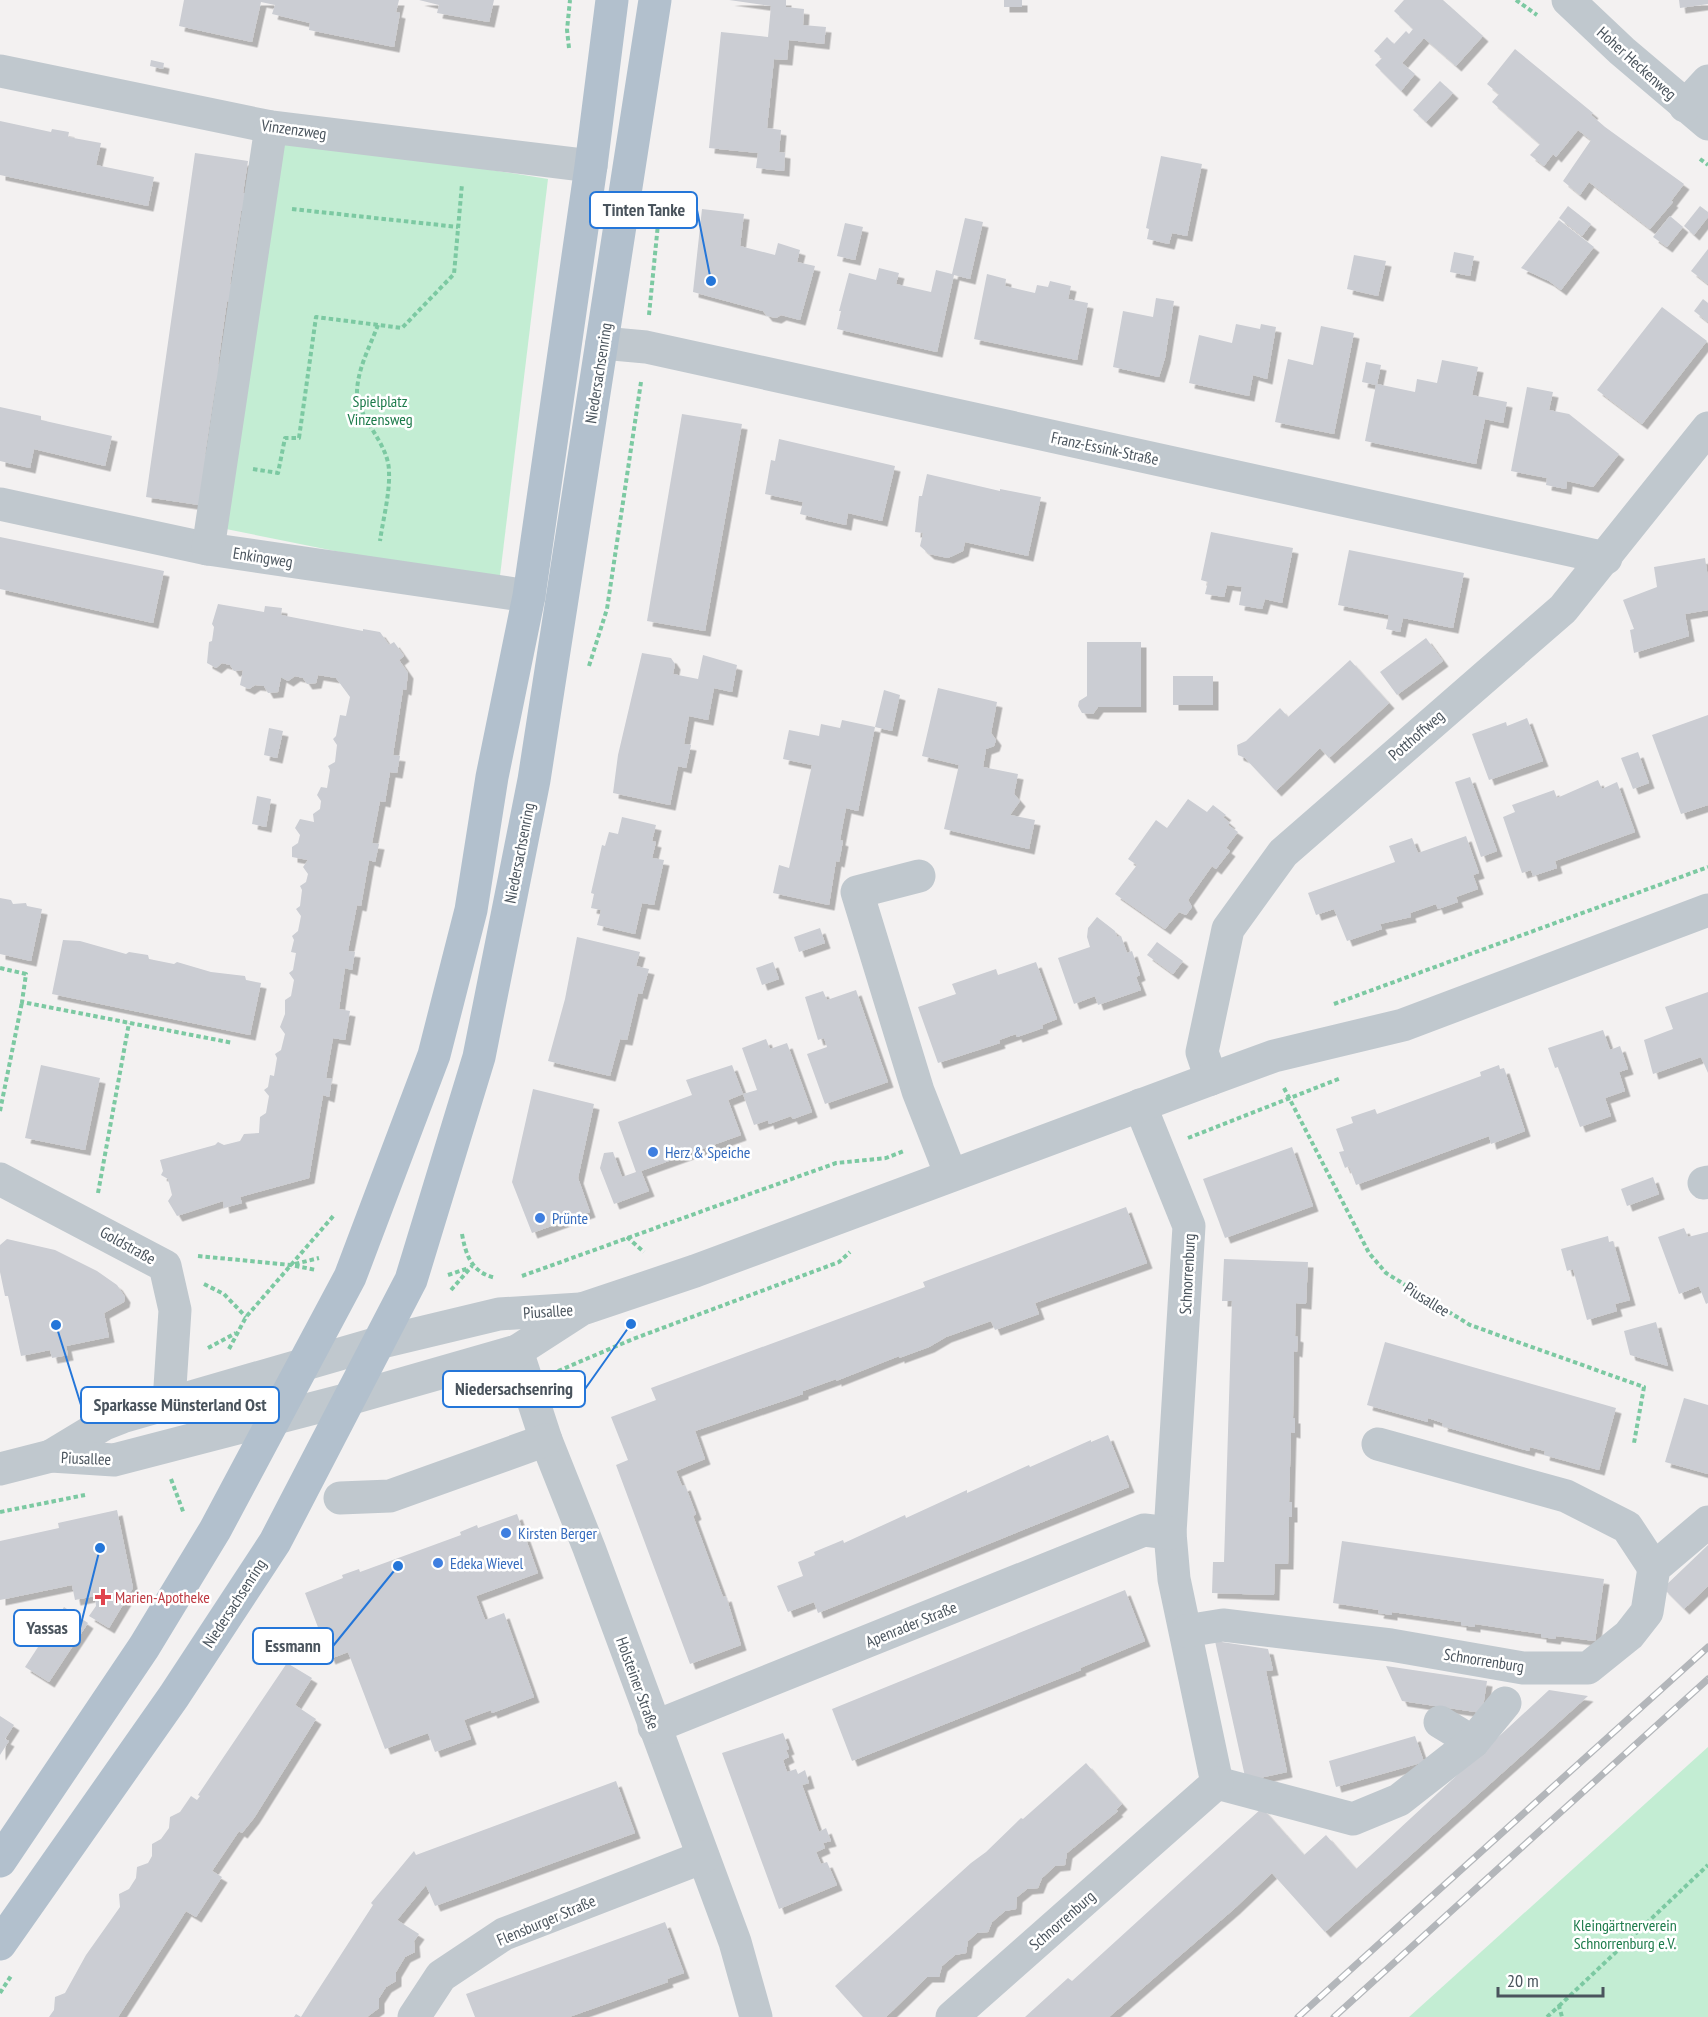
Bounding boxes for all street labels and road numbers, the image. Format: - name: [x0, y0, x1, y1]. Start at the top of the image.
- street label: Hoher Heckenweg: [1593, 22, 1681, 104]
- street label: Vinzenzweg: [259, 114, 328, 143]
- street label: Niedersachsenring: [580, 321, 616, 425]
- street label: Franz-Essink-Straße: [1049, 427, 1161, 469]
- street label: Enkingweg: [232, 542, 294, 572]
- street label: Potthoffweg: [1384, 705, 1448, 765]
- street label: Niedersachsenring: [499, 801, 539, 905]
- street label: Goldstraße: [97, 1222, 159, 1268]
- street label: Schnorrenburg: [1175, 1233, 1199, 1315]
- street label: Piusallee: [1401, 1277, 1453, 1321]
- street label: Piusallee: [522, 1299, 574, 1323]
- street label: Piusallee: [61, 1447, 111, 1469]
- street label: Niedersachsenring: [198, 1555, 270, 1651]
- street label: Apenrader Straße: [862, 1597, 960, 1651]
- street label: Holsteiner Straße: [612, 1634, 664, 1732]
- street label: Schnorrenburg: [1442, 1644, 1526, 1676]
- street label: Schnorrenburg: [1025, 1886, 1099, 1954]
- street label: Flensburger Straße: [494, 1890, 598, 1950]

